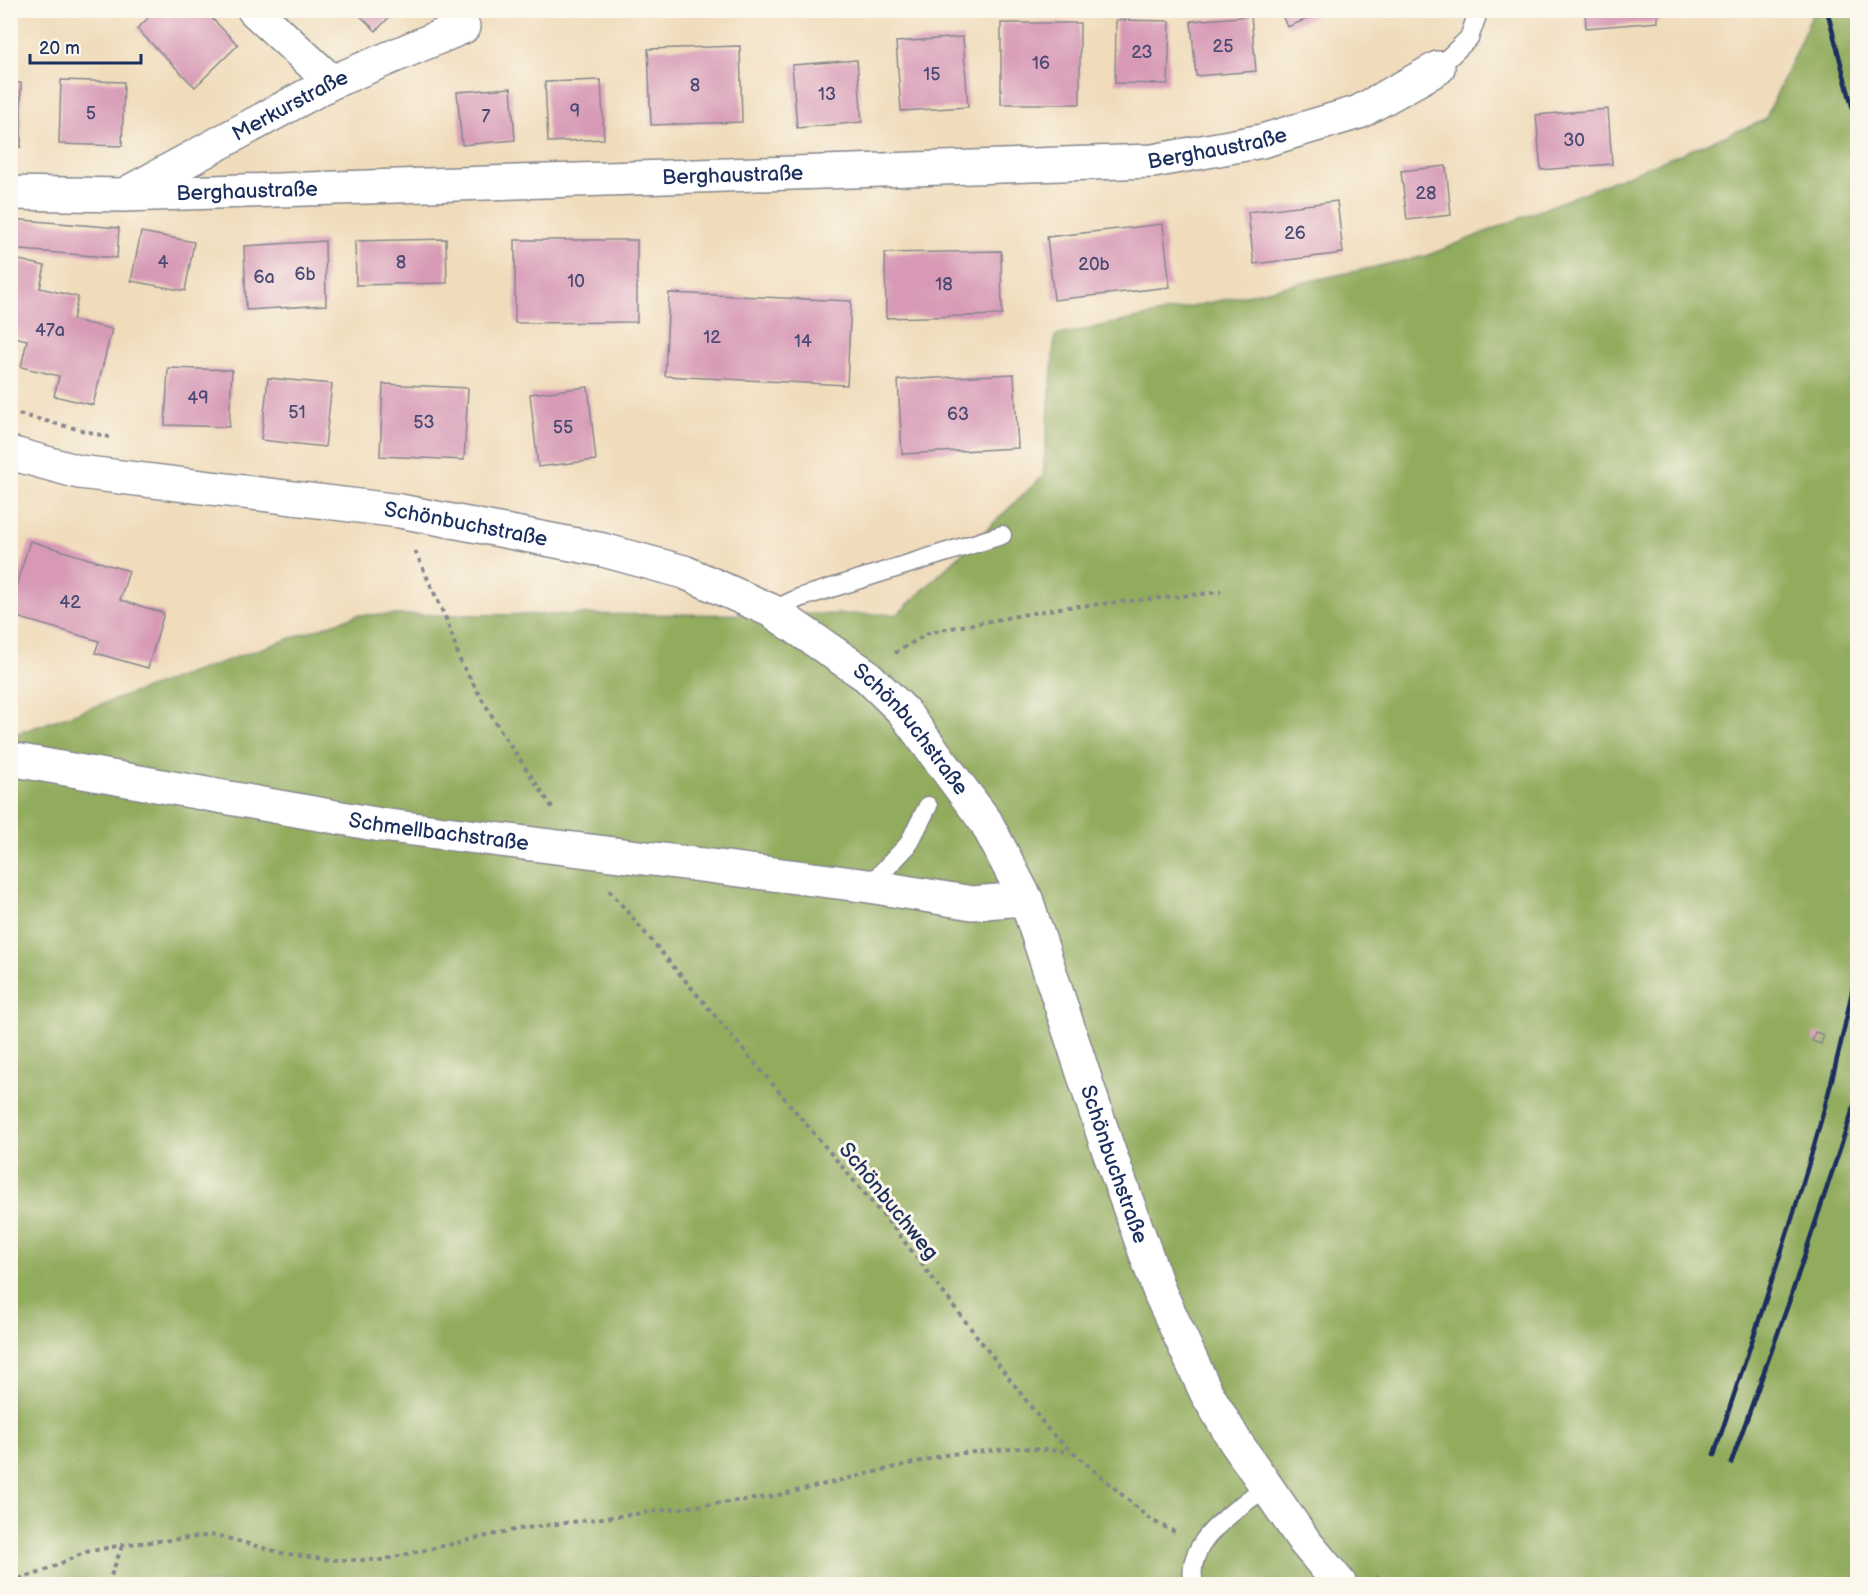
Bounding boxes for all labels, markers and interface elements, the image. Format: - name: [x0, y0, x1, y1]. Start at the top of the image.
- scale bar: [30, 27, 141, 65]
- house number: 25: [1213, 36, 1233, 57]
- text: 20 m: [39, 38, 80, 59]
- house number: 23: [1131, 42, 1153, 63]
- house number: 16: [1032, 53, 1050, 74]
- house number: 15: [923, 64, 941, 85]
- street label: Merkurstraße: [228, 65, 352, 147]
- house number: 8: [690, 75, 700, 96]
- house number: 13: [818, 84, 836, 105]
- house number: 9: [570, 101, 580, 122]
- house number: 5: [86, 103, 96, 124]
- house number: 7: [482, 106, 491, 127]
- street label: Berghaustraße: [1146, 122, 1290, 175]
- house number: 30: [1563, 130, 1585, 151]
- street label: Berghaustraße: [662, 161, 804, 190]
- street label: Berghaustraße: [176, 177, 318, 206]
- house number: 28: [1415, 183, 1437, 204]
- house number: 26: [1284, 223, 1306, 244]
- house number: 4: [158, 252, 169, 273]
- house number: 8: [396, 252, 406, 273]
- house number: 20b: [1078, 254, 1110, 275]
- house number: 6b: [294, 264, 316, 285]
- house number: 6a: [253, 267, 275, 288]
- house number: 10: [567, 271, 585, 292]
- house number: 18: [935, 274, 953, 295]
- house number: 47a: [35, 320, 65, 341]
- house number: 12: [703, 327, 721, 348]
- house number: 14: [794, 331, 812, 352]
- house number: 49: [187, 388, 209, 409]
- house number: 51: [288, 402, 306, 423]
- house number: 63: [947, 404, 969, 425]
- house number: 53: [413, 412, 435, 433]
- house number: 55: [553, 417, 573, 438]
- street label: Schönbuchstraße: [383, 497, 549, 552]
- house number: 42: [59, 592, 81, 613]
- street label: Schönbuchstraße: [848, 658, 973, 800]
- street label: Schmellbachstraße: [347, 807, 530, 856]
- street label: Schönbuchstraße: [1075, 1082, 1153, 1247]
- street label: Schönbuchweg: [834, 1138, 944, 1265]

